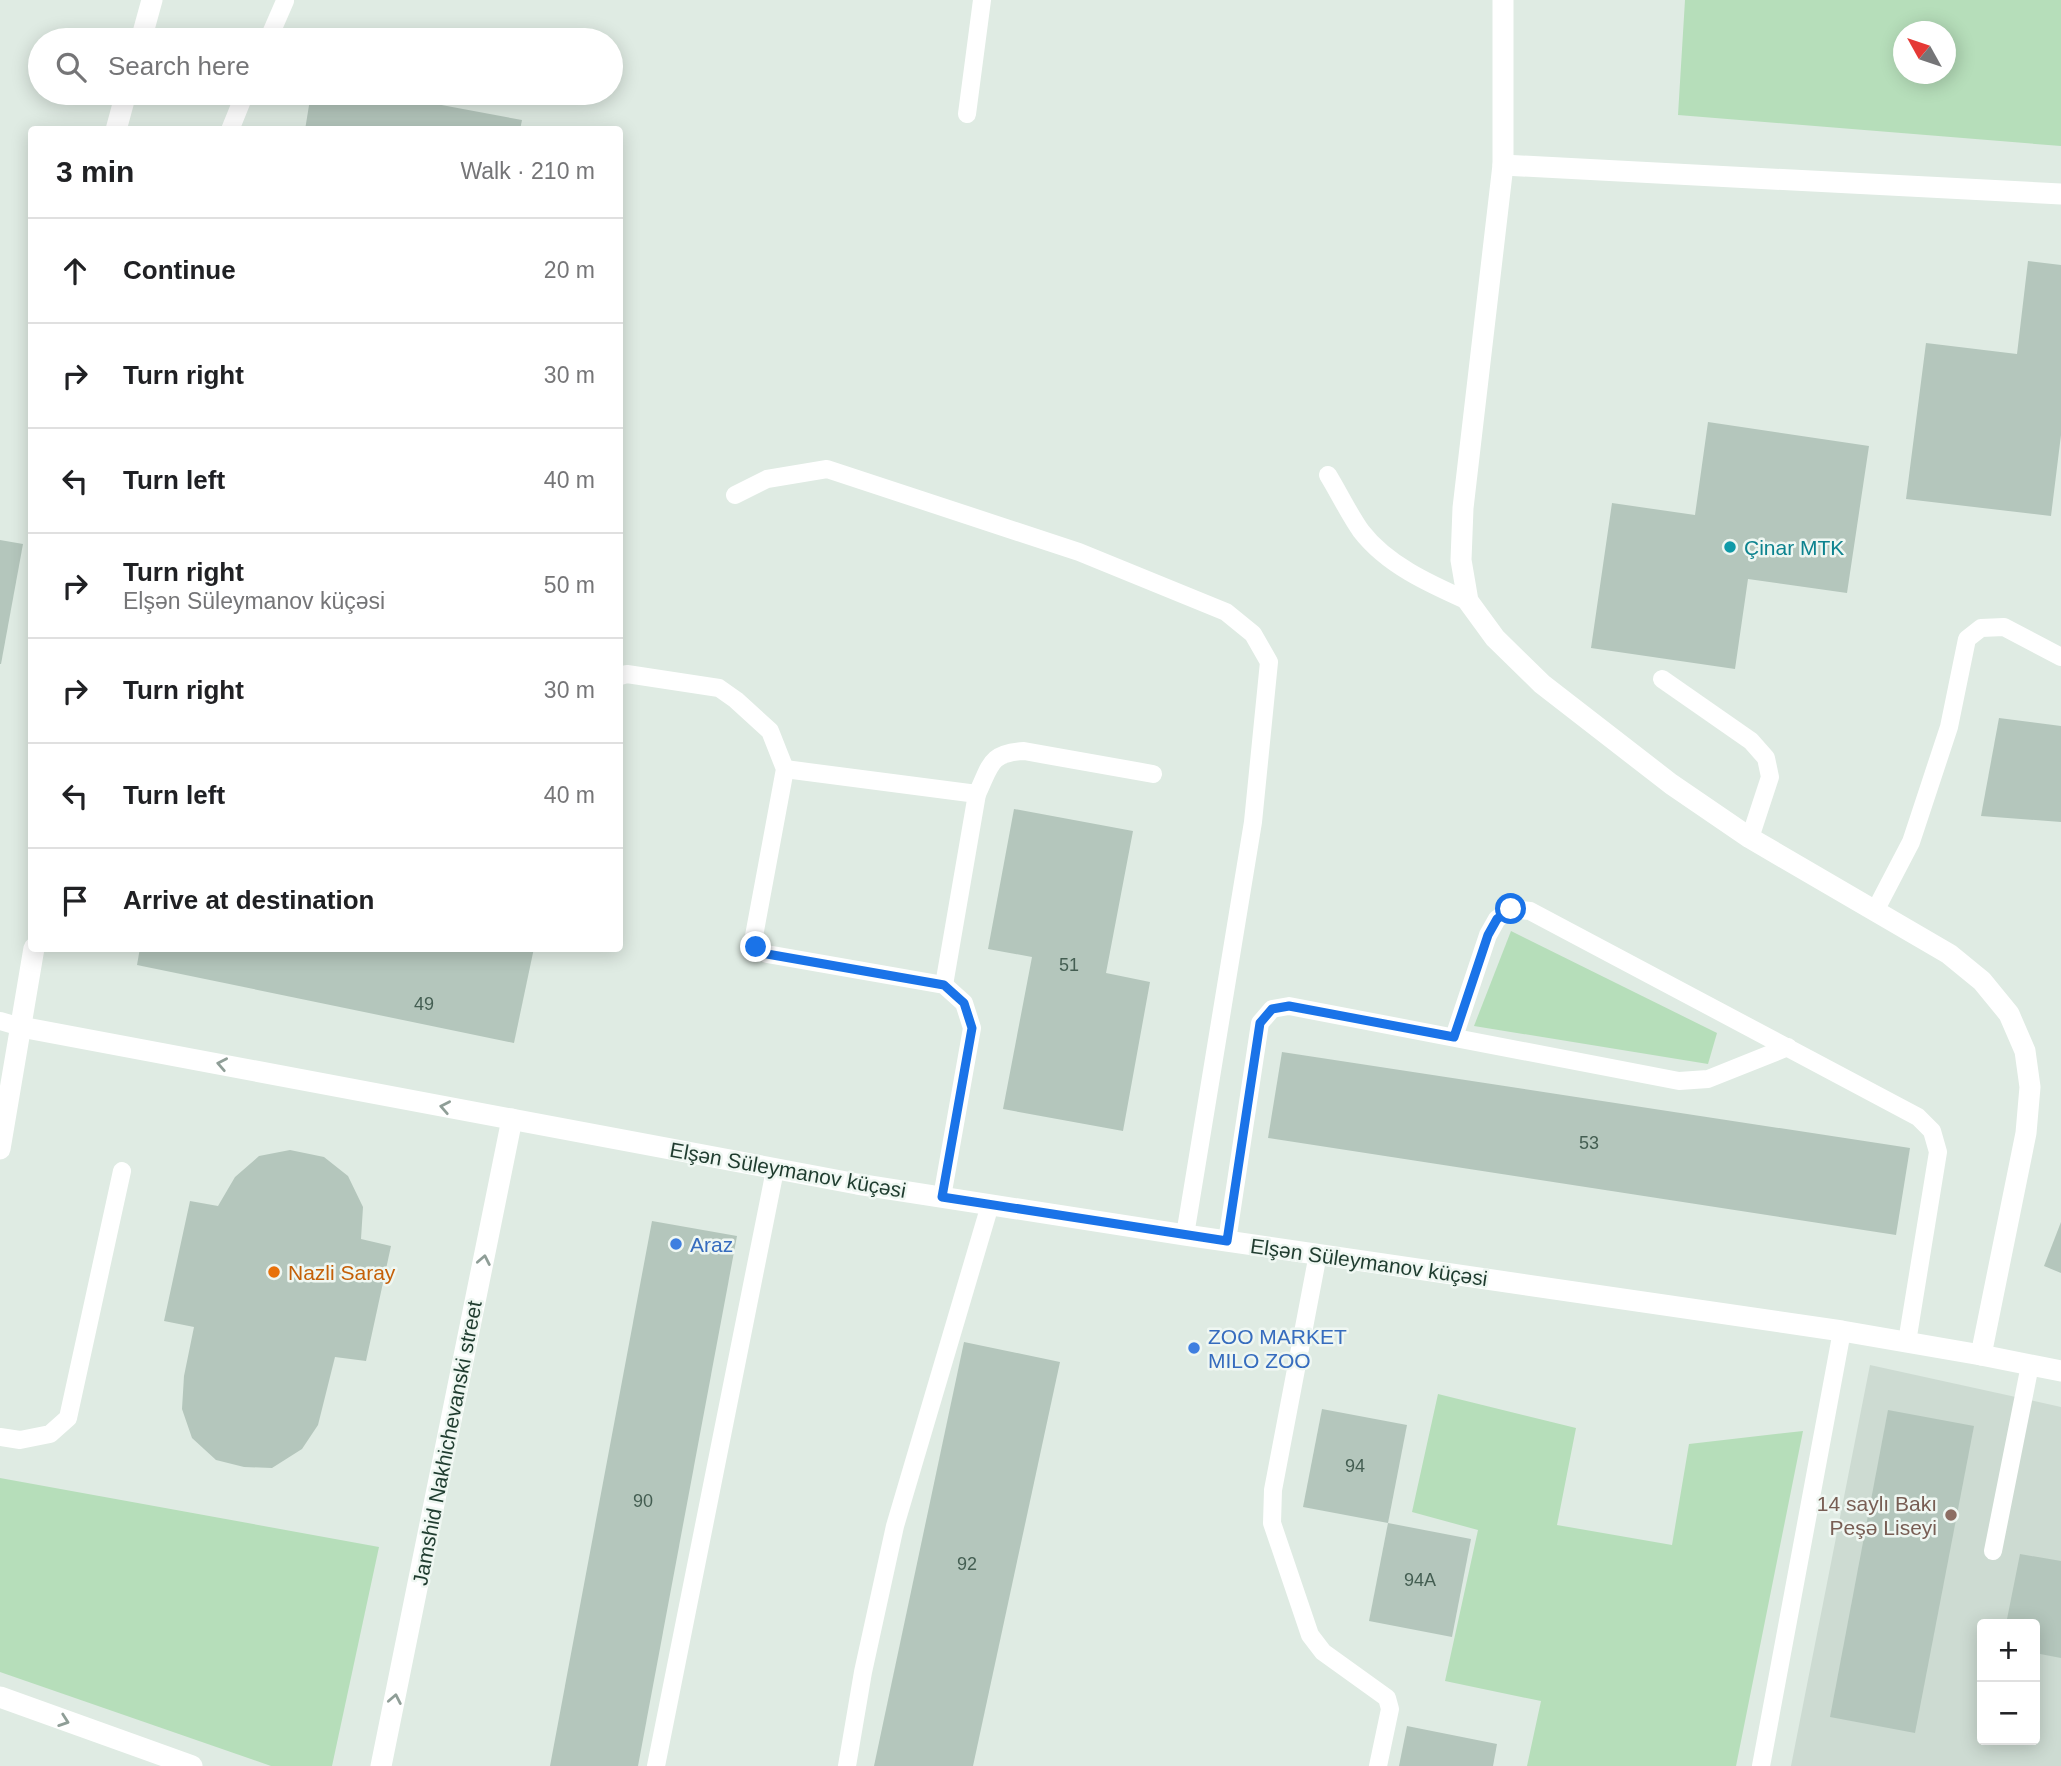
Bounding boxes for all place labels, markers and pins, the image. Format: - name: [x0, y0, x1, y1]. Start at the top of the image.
- place label: Çinar MTK: [1744, 536, 1844, 559]
- marker: Çinar MTK: [1722, 539, 1738, 555]
- place label: Araz: [690, 1233, 733, 1256]
- marker: Araz: [668, 1236, 684, 1252]
- place label: Nazli Saray: [288, 1261, 396, 1284]
- marker: Nazli Saray: [266, 1264, 282, 1280]
- place label: ZOO MARKET MILO ZOO: [1208, 1325, 1347, 1372]
- marker: ZOO MARKET MILO ZOO: [1186, 1340, 1202, 1356]
- place label: 14 saylı Bakı Peşə Liseyi: [1817, 1492, 1937, 1539]
- marker: 14 saylı Bakı Peşə Liseyi: [1943, 1507, 1959, 1523]

